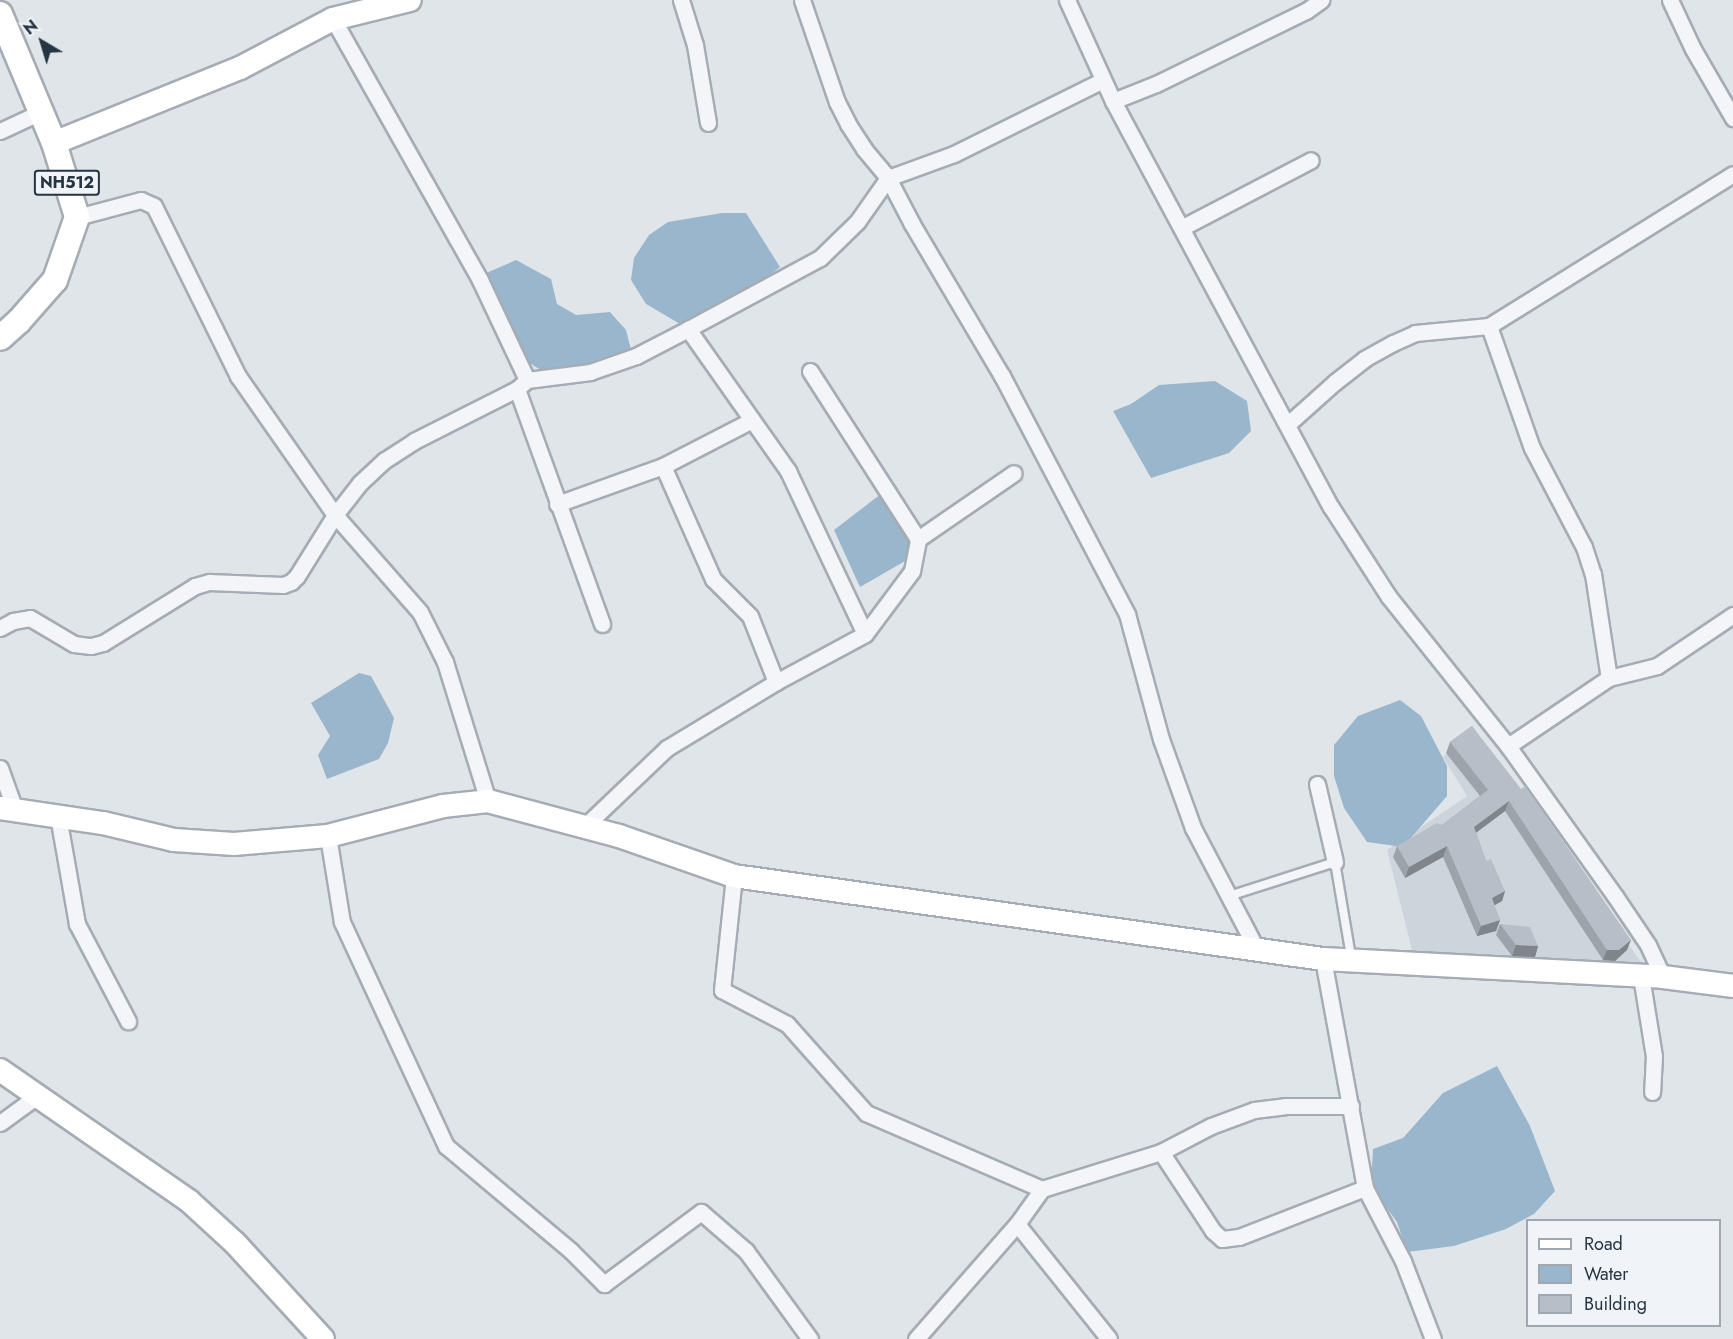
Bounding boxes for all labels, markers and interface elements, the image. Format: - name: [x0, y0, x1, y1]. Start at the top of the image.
- north arrow: [12, 12, 72, 72]
- text: N: [19, 14, 43, 40]
- road number: NH512: [32, 170, 101, 196]
- legend: [1526, 1219, 1721, 1327]
- text: Road: [1584, 1231, 1623, 1257]
- text: Water: [1584, 1261, 1628, 1287]
- text: Building: [1584, 1291, 1647, 1317]

